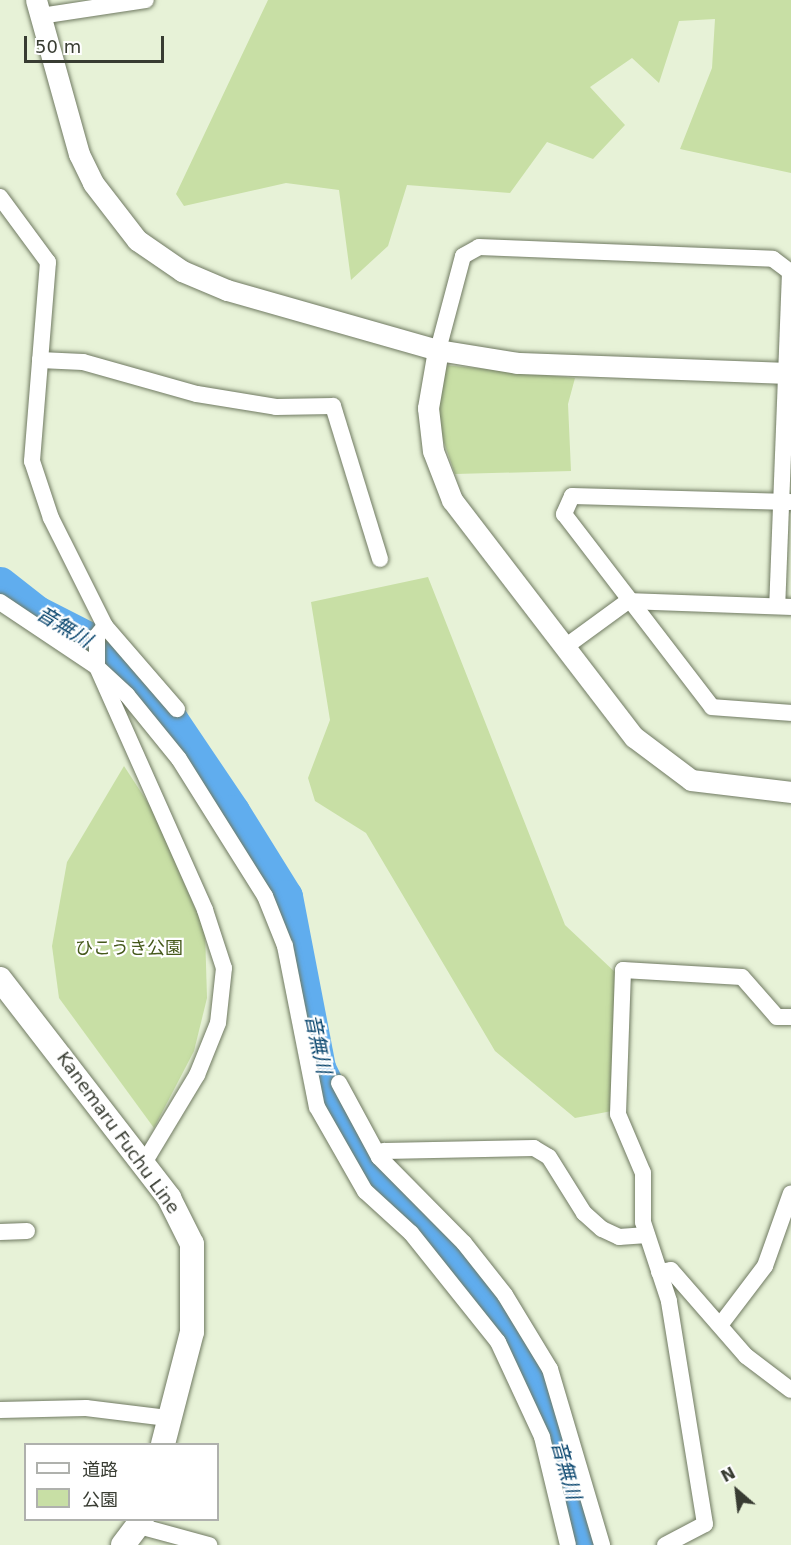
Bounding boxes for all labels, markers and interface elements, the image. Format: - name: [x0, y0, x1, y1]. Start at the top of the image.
- scale bar: [27, 24, 166, 62]
- text: 50 m: [35, 36, 81, 57]
- water label: 音無川: [32, 601, 96, 653]
- park label: ひこうき公園: [75, 937, 183, 959]
- water label: 音無川: [300, 1012, 336, 1076]
- street label: Kanemaru Fuchu Line: [52, 1048, 184, 1218]
- water label: 音無川: [546, 1438, 586, 1502]
- legend: [24, 1443, 219, 1521]
- text: 道路: [82, 1459, 118, 1480]
- north arrow: [707, 1461, 767, 1521]
- text: N: [718, 1463, 739, 1486]
- text: 公園: [82, 1489, 118, 1510]

